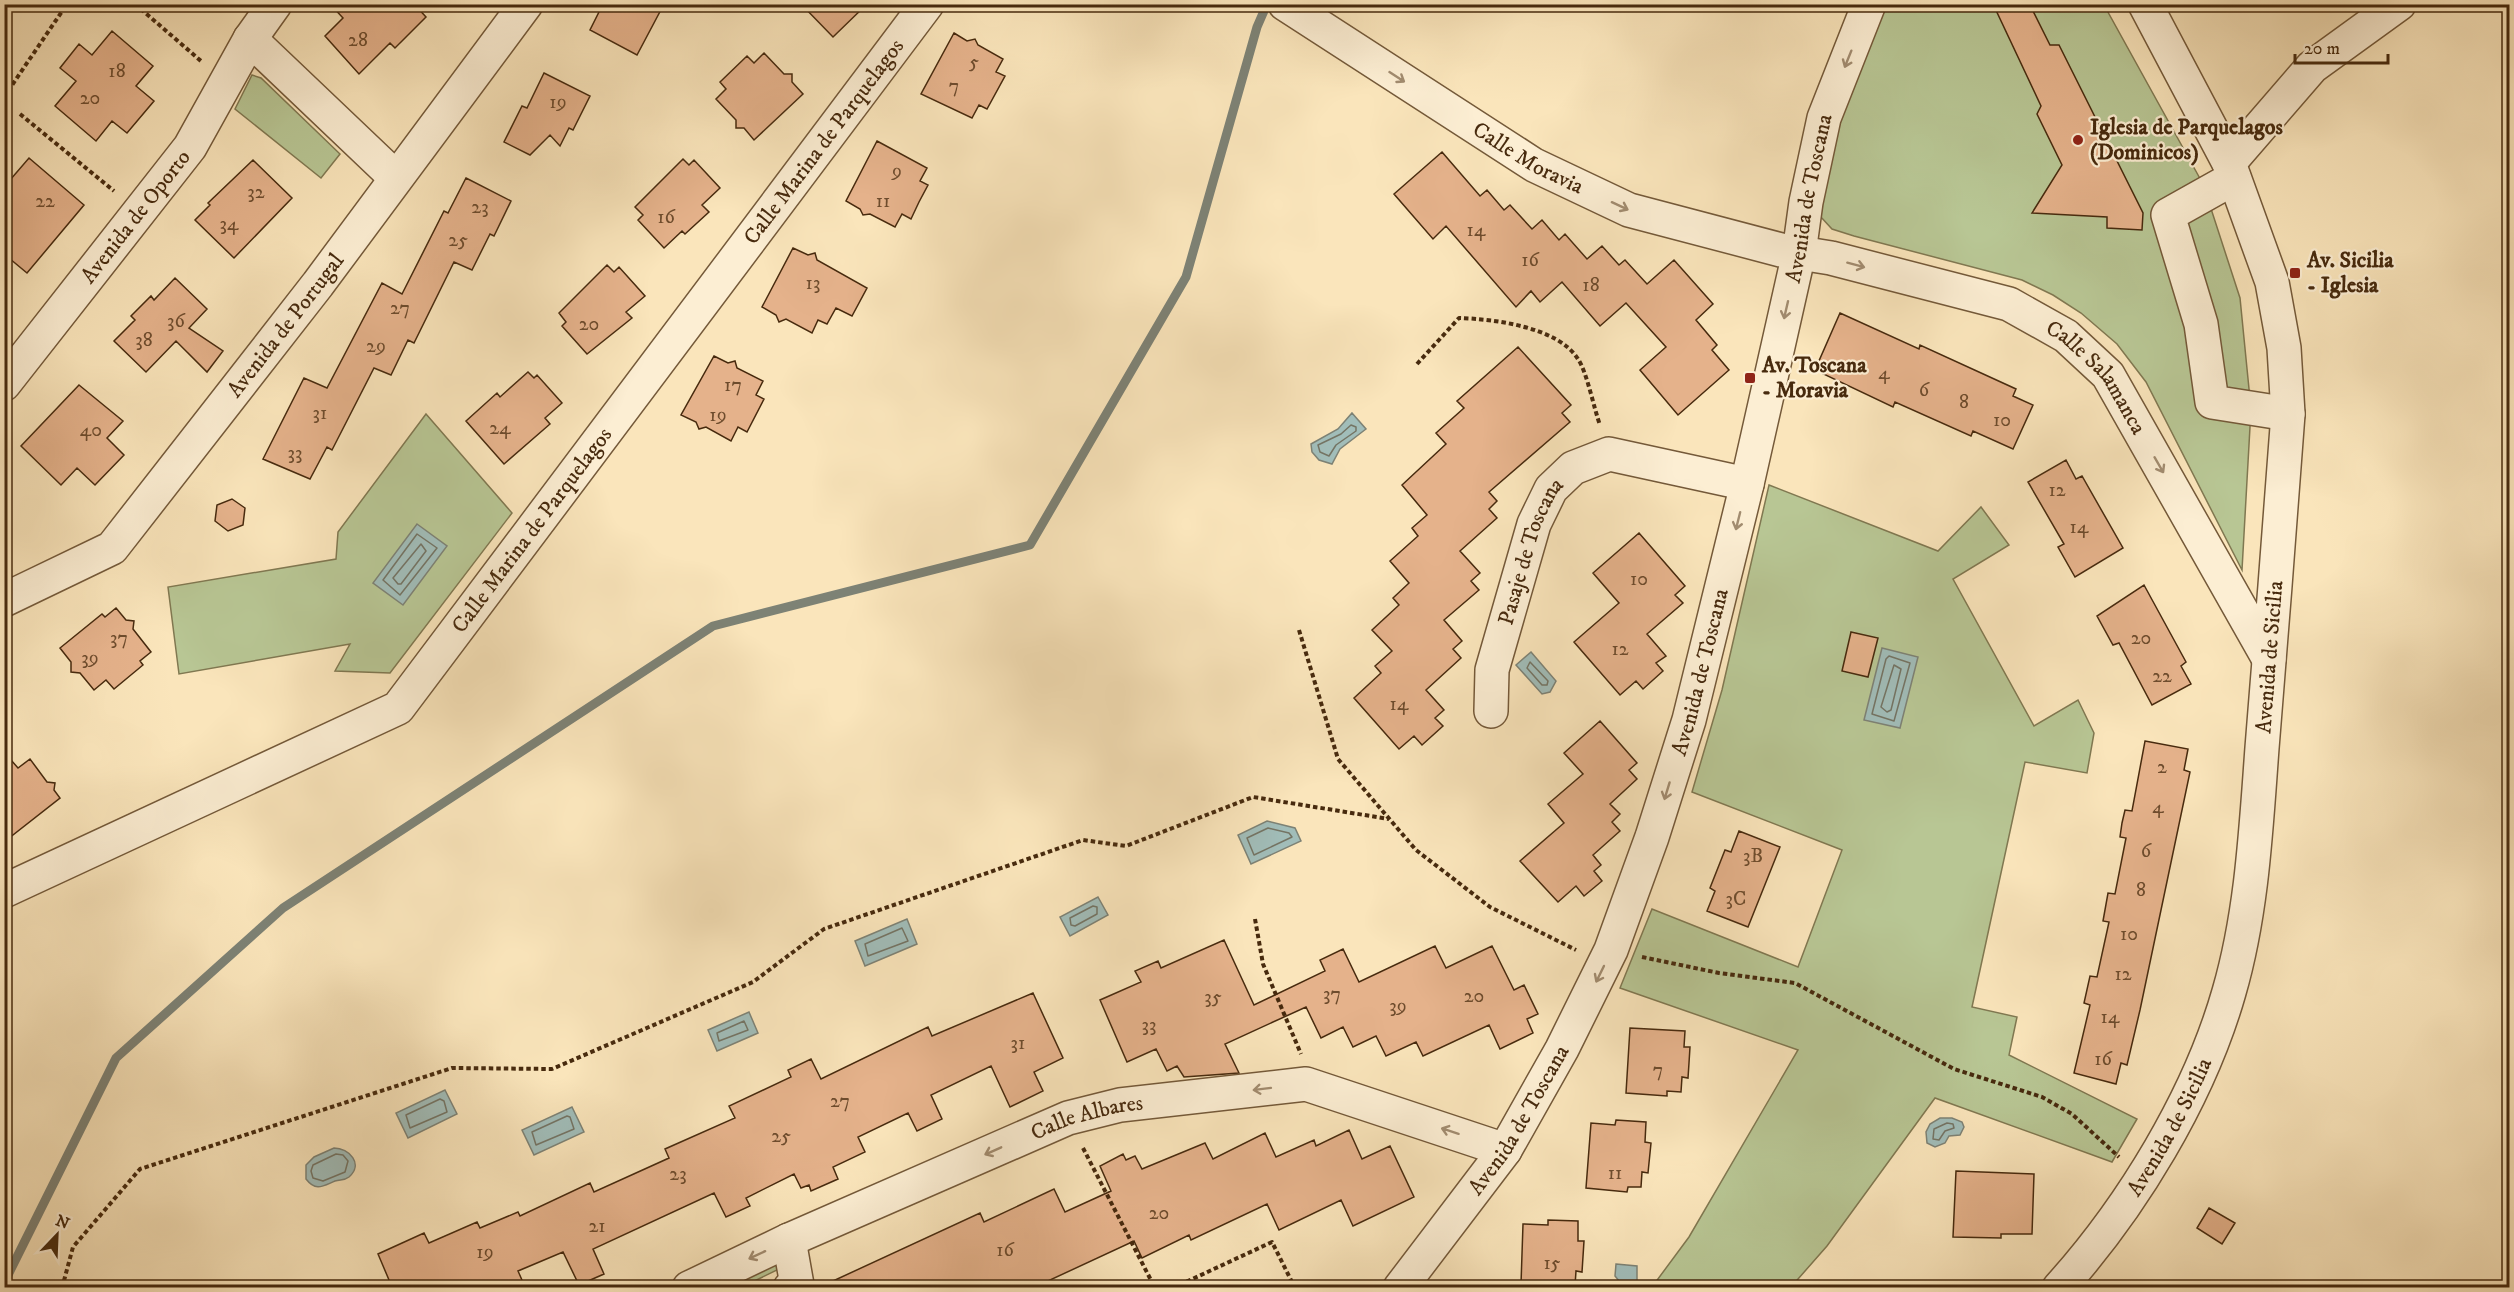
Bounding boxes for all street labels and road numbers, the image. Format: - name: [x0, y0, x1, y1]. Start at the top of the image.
- street label: Calle Marina de Parquelagos: [738, 33, 910, 250]
- street label: Avenida de Toscana: [1779, 111, 1838, 286]
- street label: Calle Moravia: [1468, 115, 1589, 200]
- street label: Avenida de Oporto: [75, 144, 196, 289]
- street label: Avenida de Portugal: [221, 248, 350, 403]
- street label: Calle Salamanca: [2041, 314, 2153, 440]
- street label: Calle Marina de Parquelagos: [446, 422, 618, 638]
- street label: Pasaje de Toscana: [1492, 471, 1569, 628]
- street label: Avenida de Sicilia: [2250, 579, 2289, 735]
- street label: Avenida de Toscana: [1665, 585, 1734, 759]
- street label: Avenida de Toscana: [1462, 1040, 1575, 1200]
- street label: Avenida de Sicilia: [2121, 1053, 2218, 1201]
- street label: Calle Albares: [1026, 1089, 1144, 1146]

